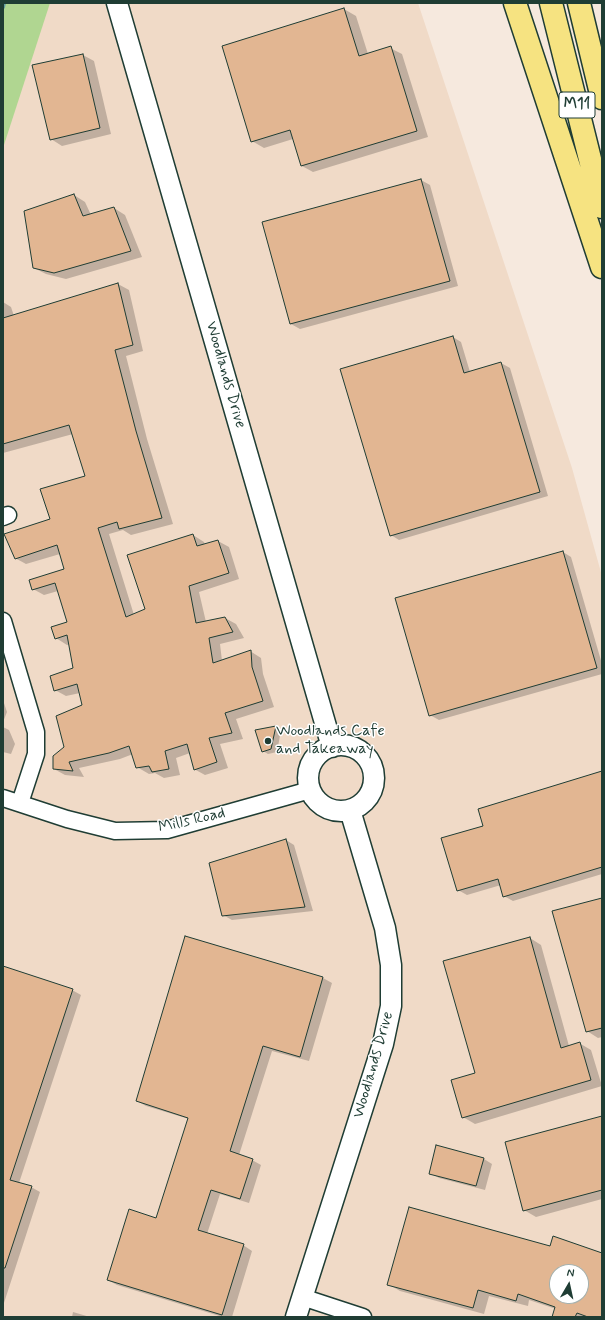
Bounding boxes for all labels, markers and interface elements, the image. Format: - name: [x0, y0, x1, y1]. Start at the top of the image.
- road number: M11: [559, 92, 595, 118]
- street label: Woodlands Drive: [201, 319, 249, 431]
- place label: Woodlands Cafe and Takeaway: [276, 722, 385, 760]
- marker: Woodlands Cafe and Takeaway: [263, 736, 273, 746]
- street label: Mills Road: [157, 804, 227, 838]
- street label: Woodlands Drive: [350, 1009, 398, 1121]
- north arrow: [549, 1264, 589, 1304]
- text: N: [566, 1266, 575, 1281]

